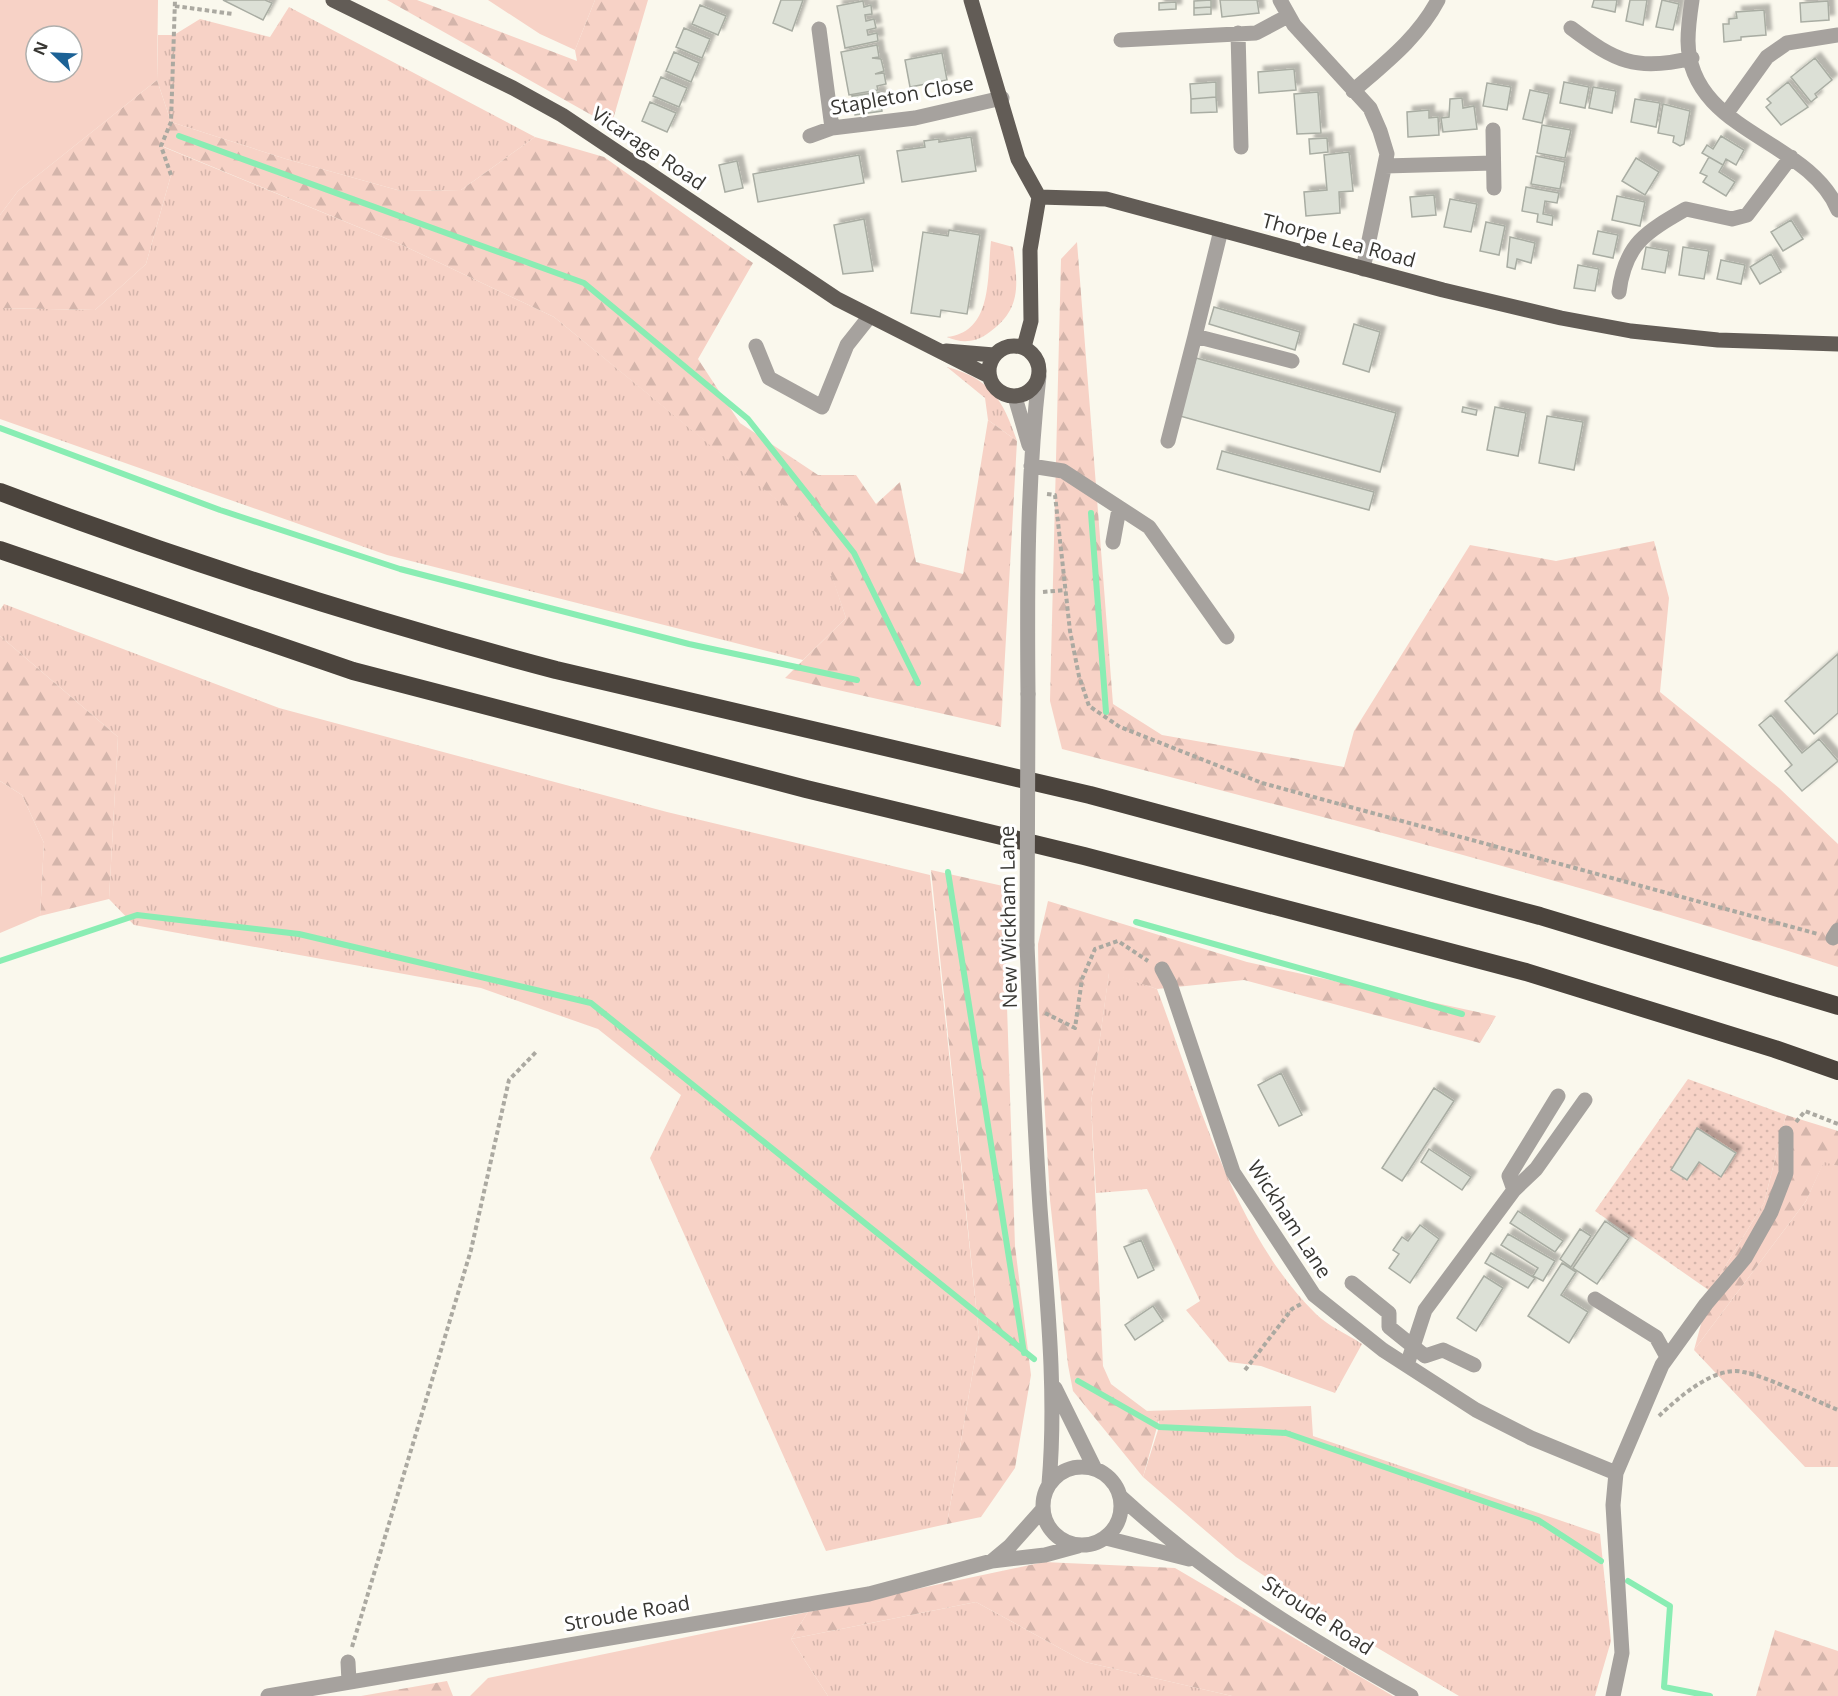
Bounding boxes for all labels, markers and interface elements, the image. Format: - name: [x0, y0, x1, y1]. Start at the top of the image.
- north arrow: [24, 24, 84, 84]
- text: N: [28, 38, 53, 58]
- street label: Stapleton Close: [828, 69, 976, 121]
- street label: Vicarage Road: [587, 100, 711, 196]
- street label: Thorpe Lea Road: [1259, 207, 1419, 273]
- street label: New Wickham Lane: [993, 825, 1023, 1009]
- street label: Wickham Lane: [1242, 1155, 1338, 1283]
- street label: Stroude Road: [1257, 1569, 1379, 1661]
- street label: Stroude Road: [562, 1589, 692, 1637]

